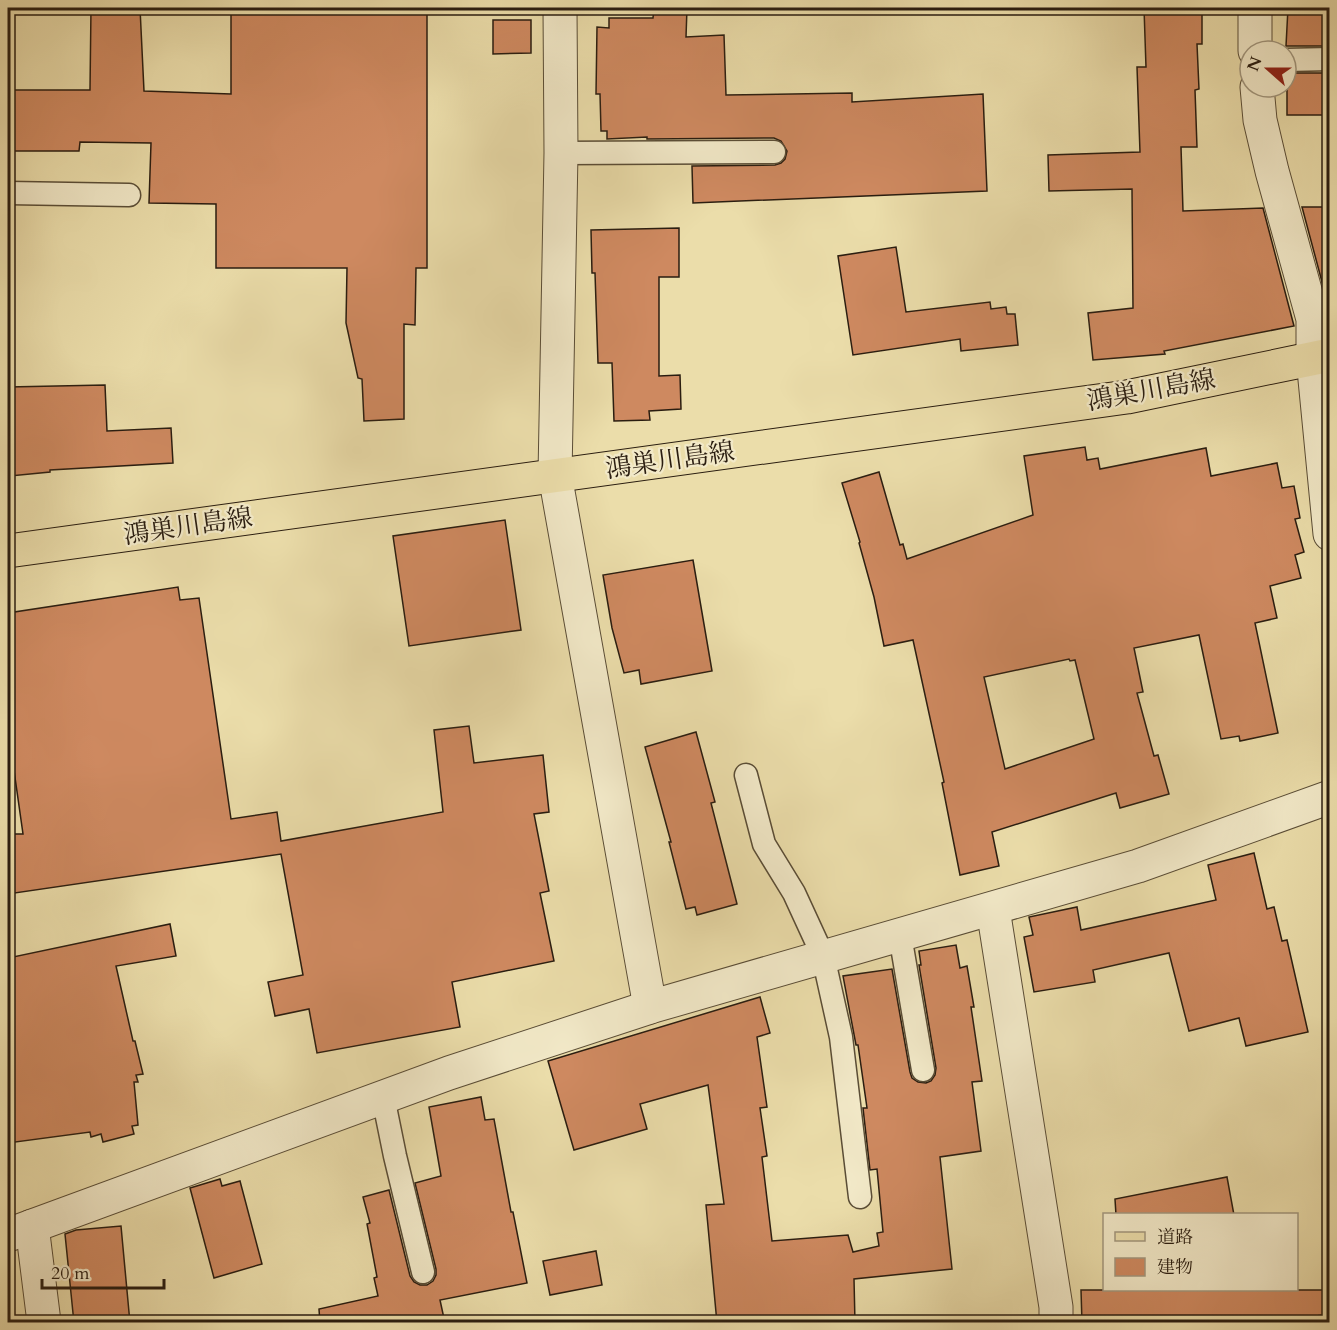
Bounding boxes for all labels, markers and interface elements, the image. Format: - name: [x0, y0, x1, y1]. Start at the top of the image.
- north arrow: [1238, 39, 1298, 99]
- text: N: [1242, 53, 1268, 74]
- street label: 鴻巣川島線: [1084, 361, 1218, 419]
- street label: 鴻巣川島線: [603, 434, 737, 486]
- street label: 鴻巣川島線: [121, 500, 255, 552]
- legend: [1103, 1213, 1298, 1291]
- text: 道路: [1157, 1225, 1193, 1250]
- scale bar: [42, 1252, 164, 1290]
- text: 建物: [1157, 1255, 1193, 1280]
- text: 20 m: [51, 1261, 90, 1286]

